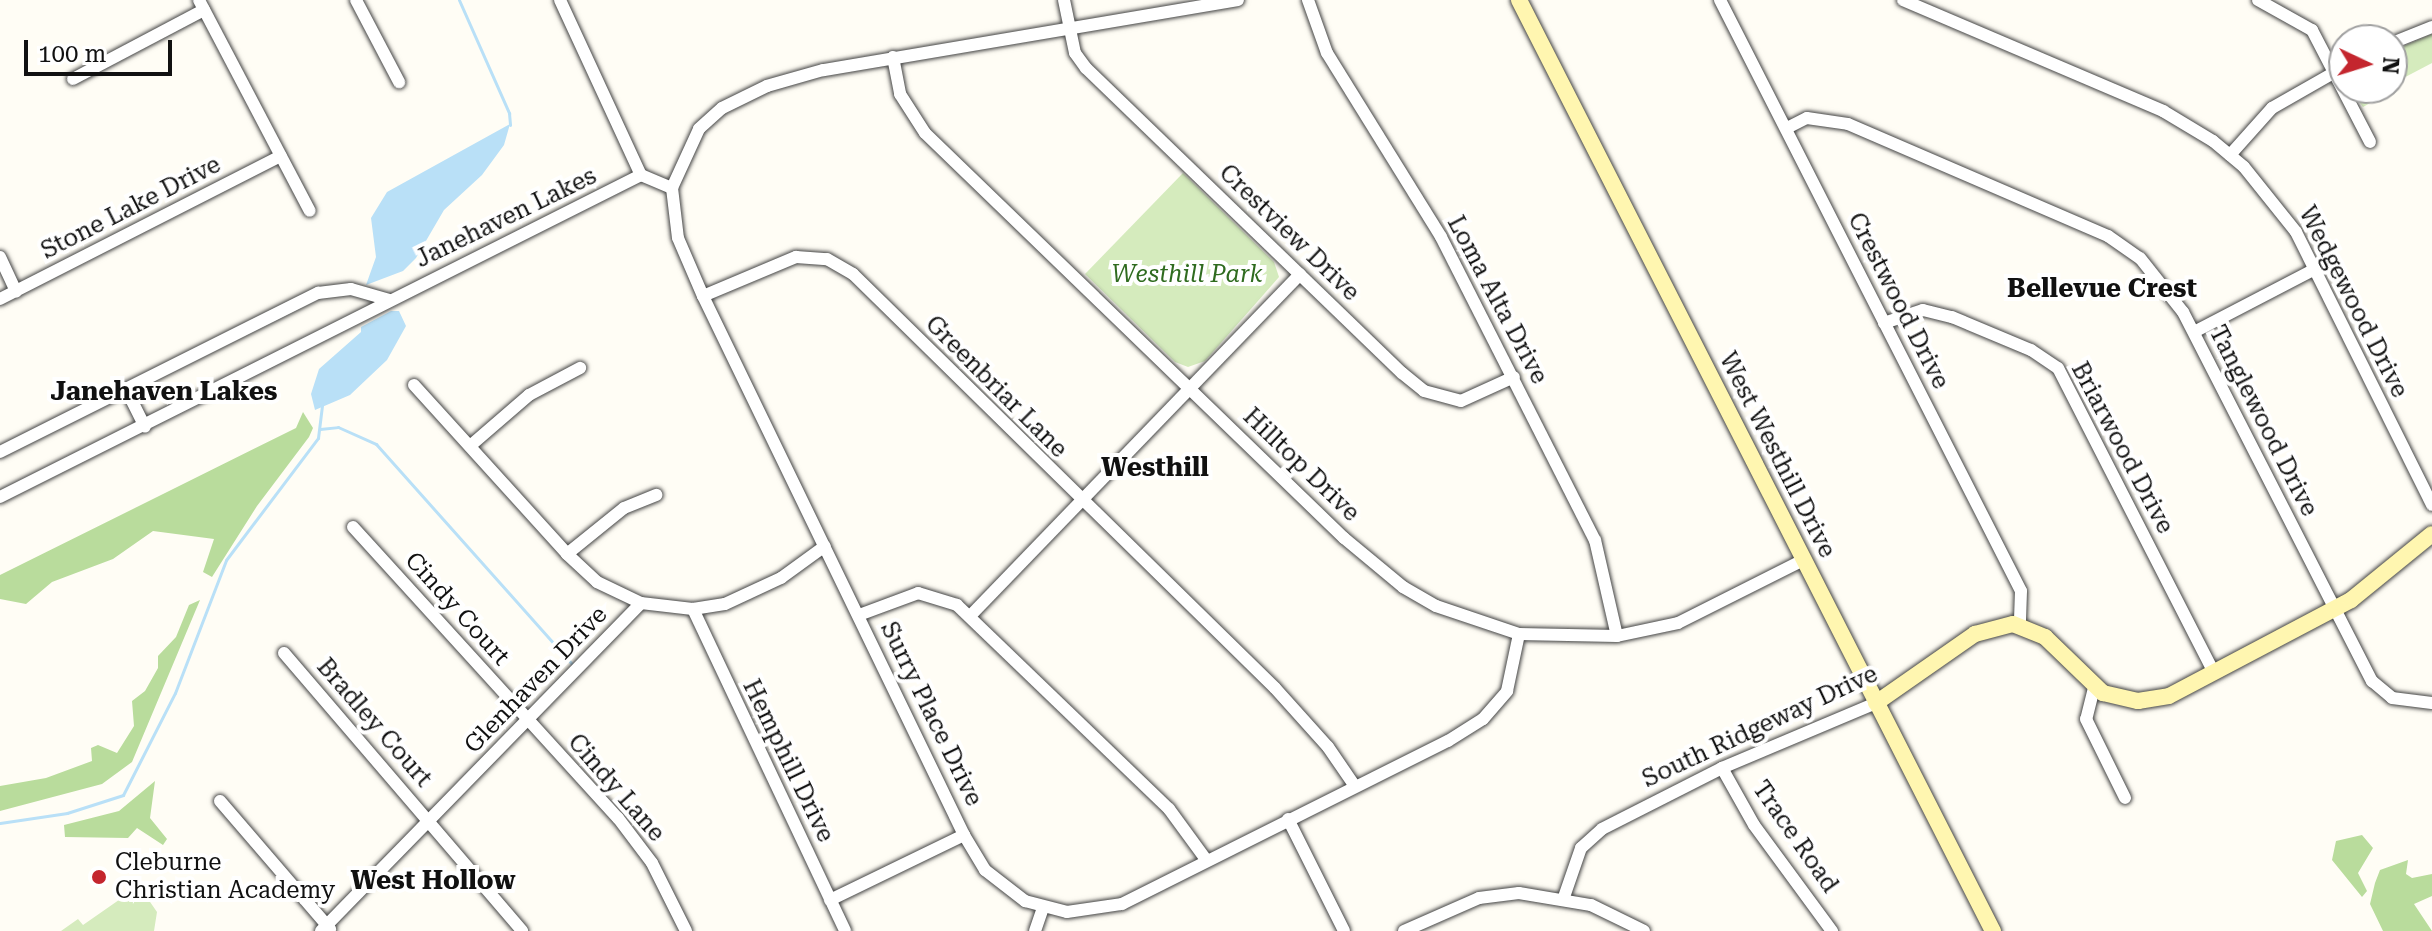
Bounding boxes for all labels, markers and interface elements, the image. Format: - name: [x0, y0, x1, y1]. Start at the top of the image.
- scale bar: [28, 24, 176, 74]
- north arrow: [2328, 24, 2408, 104]
- text: 100 m: [38, 40, 106, 68]
- text: N: [2377, 56, 2404, 75]
- street label: Stone Lake Drive: [36, 150, 226, 266]
- street label: Crestview Drive: [1213, 159, 1365, 307]
- street label: Janehaven Lakes: [411, 162, 601, 274]
- street label: Wedgewood Drive: [2292, 201, 2414, 403]
- street label: Crestwood Drive: [1841, 208, 1955, 394]
- street label: Loma Alta Drive: [1441, 211, 1553, 389]
- park label: Westhill Park: [1112, 261, 1262, 289]
- district label: Bellevue Crest: [2007, 273, 2197, 305]
- street label: Greenbriar Lane: [919, 310, 1073, 464]
- street label: Tanglewood Drive: [2203, 321, 2323, 521]
- street label: West Westhill Drive: [1713, 348, 1841, 562]
- street label: Briarwood Drive: [2065, 357, 2179, 539]
- district label: Janehaven Lakes: [51, 376, 277, 408]
- street label: Hilltop Drive: [1237, 402, 1365, 528]
- district label: Westhill: [1101, 452, 1209, 484]
- street label: Cindy Court: [399, 546, 515, 672]
- street label: Glenhaven Drive: [459, 601, 613, 759]
- street label: Surry Place Drive: [874, 617, 988, 811]
- street label: Bradley Court: [310, 653, 438, 793]
- street label: South Ridgeway Drive: [1638, 660, 1882, 794]
- street label: Hemphill Drive: [736, 675, 840, 847]
- street label: Cindy Lane: [562, 728, 670, 848]
- street label: Trace Road: [1746, 776, 1844, 898]
- place label: Cleburne Christian Academy: [115, 849, 335, 905]
- district label: West Hollow: [351, 865, 515, 897]
- marker: Cleburne Christian Academy: [90, 868, 108, 886]

